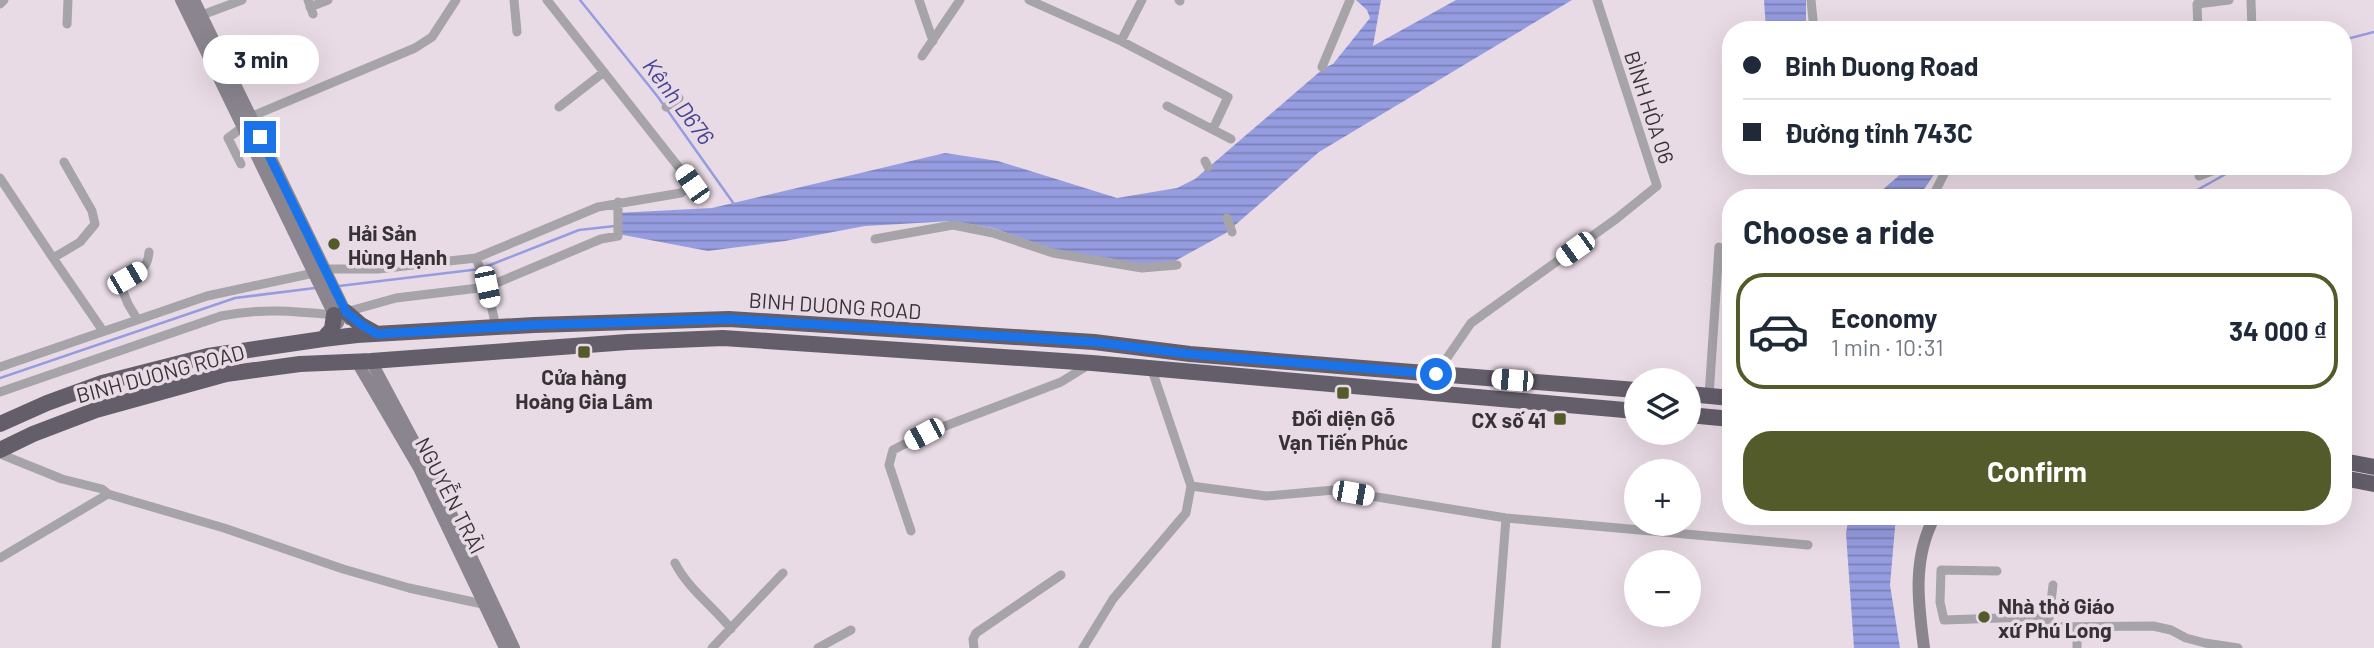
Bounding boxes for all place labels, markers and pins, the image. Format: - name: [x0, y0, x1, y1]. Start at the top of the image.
- place label: Hải Sản Hùng Hạnh: [348, 220, 447, 269]
- marker: Hải Sản Hùng Hạnh: [326, 236, 342, 252]
- marker: Cửa hàng Hoàng Gia Lâm: [576, 344, 592, 360]
- place label: Cửa hàng Hoàng Gia Lâm: [515, 364, 653, 413]
- marker: Đối diện Gỗ Vạn Tiến Phúc: [1335, 385, 1351, 401]
- place label: Đối diện Gỗ Vạn Tiến Phúc: [1278, 405, 1408, 454]
- place label: CX số 41: [1471, 407, 1546, 432]
- marker: CX số 41: [1552, 411, 1568, 427]
- place label: Nhà thờ Giáo xứ Phú Long: [1998, 593, 2115, 642]
- marker: Nhà thờ Giáo xứ Phú Long: [1976, 609, 1992, 625]

